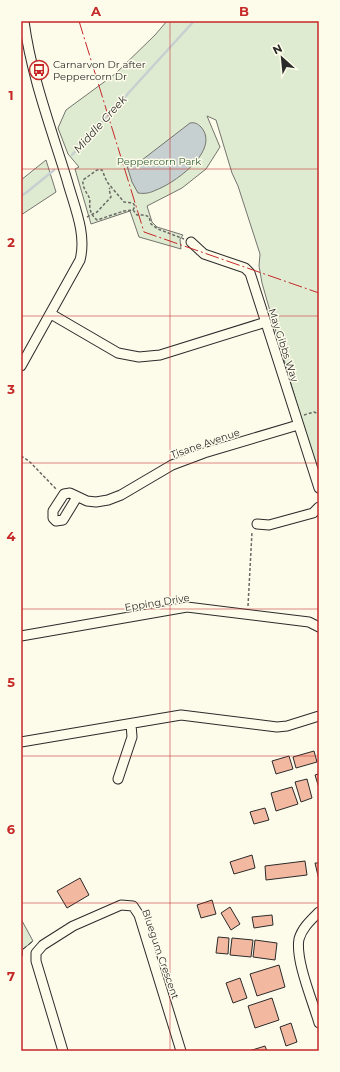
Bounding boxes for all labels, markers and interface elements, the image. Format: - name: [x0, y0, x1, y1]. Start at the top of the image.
- text: A: [90, 3, 102, 19]
- text: B: [239, 3, 249, 19]
- north arrow: [262, 38, 302, 78]
- text: N: [270, 41, 285, 57]
- place label: Carnarvon Dr after Peppercorn Dr: [53, 58, 146, 83]
- bus stop icon: Carnarvon Dr after Peppercorn Dr: [28, 59, 50, 81]
- text: 1: [8, 87, 14, 103]
- water label: Middle Creek: [70, 92, 130, 156]
- park label: Peppercorn Park: [117, 155, 201, 168]
- text: 2: [7, 234, 15, 250]
- street label: May Gibbs Way: [266, 307, 302, 384]
- text: 3: [6, 381, 15, 397]
- street label: Tisane Avenue: [169, 426, 241, 461]
- text: 4: [7, 528, 16, 544]
- street label: Epping Drive: [124, 591, 190, 614]
- text: 5: [7, 674, 15, 690]
- text: 6: [7, 821, 16, 837]
- street label: Bluegum Crescent: [139, 908, 182, 1001]
- text: 7: [7, 968, 15, 984]

